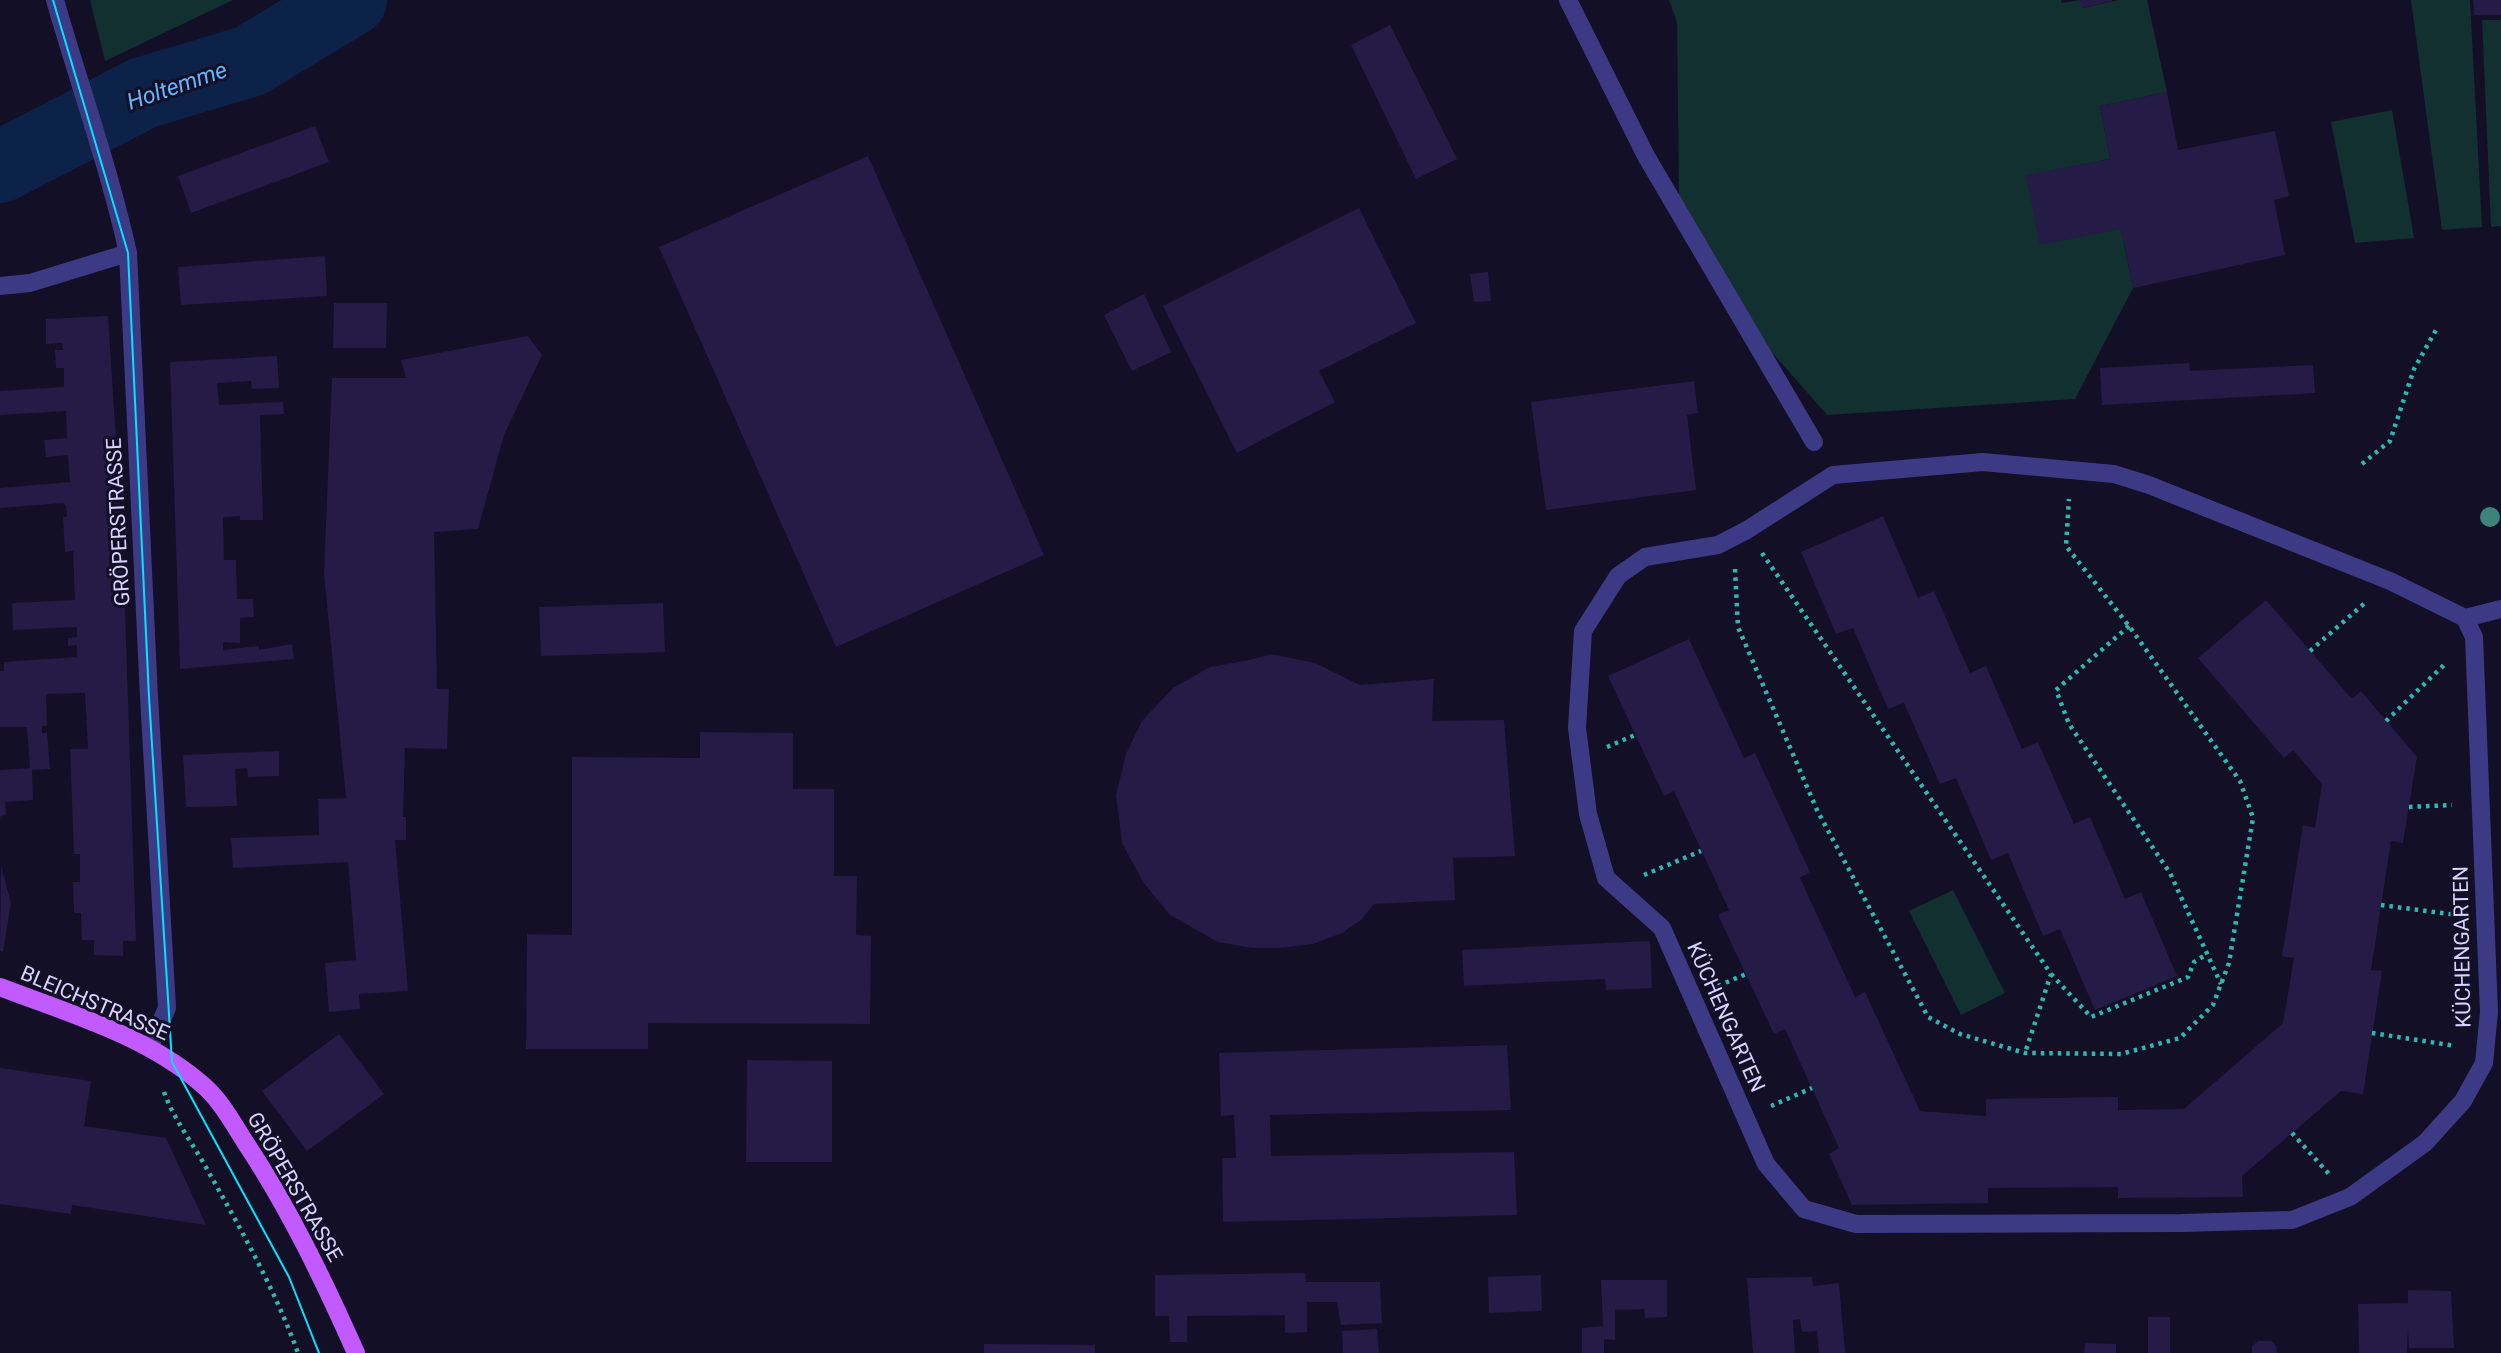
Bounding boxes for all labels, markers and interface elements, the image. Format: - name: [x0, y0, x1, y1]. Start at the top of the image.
- water label: Holtemme: [123, 56, 231, 116]
- street label: GRÖPERSTRASSE: [102, 437, 134, 607]
- street label: KÜCHENGARTEN: [2449, 866, 2475, 1028]
- street label: KÜCHENGARTEN: [1682, 938, 1770, 1096]
- street label: BLEICHSTRASSE: [17, 961, 173, 1045]
- street label: GRÖPERSTRASSE: [243, 1108, 348, 1266]

